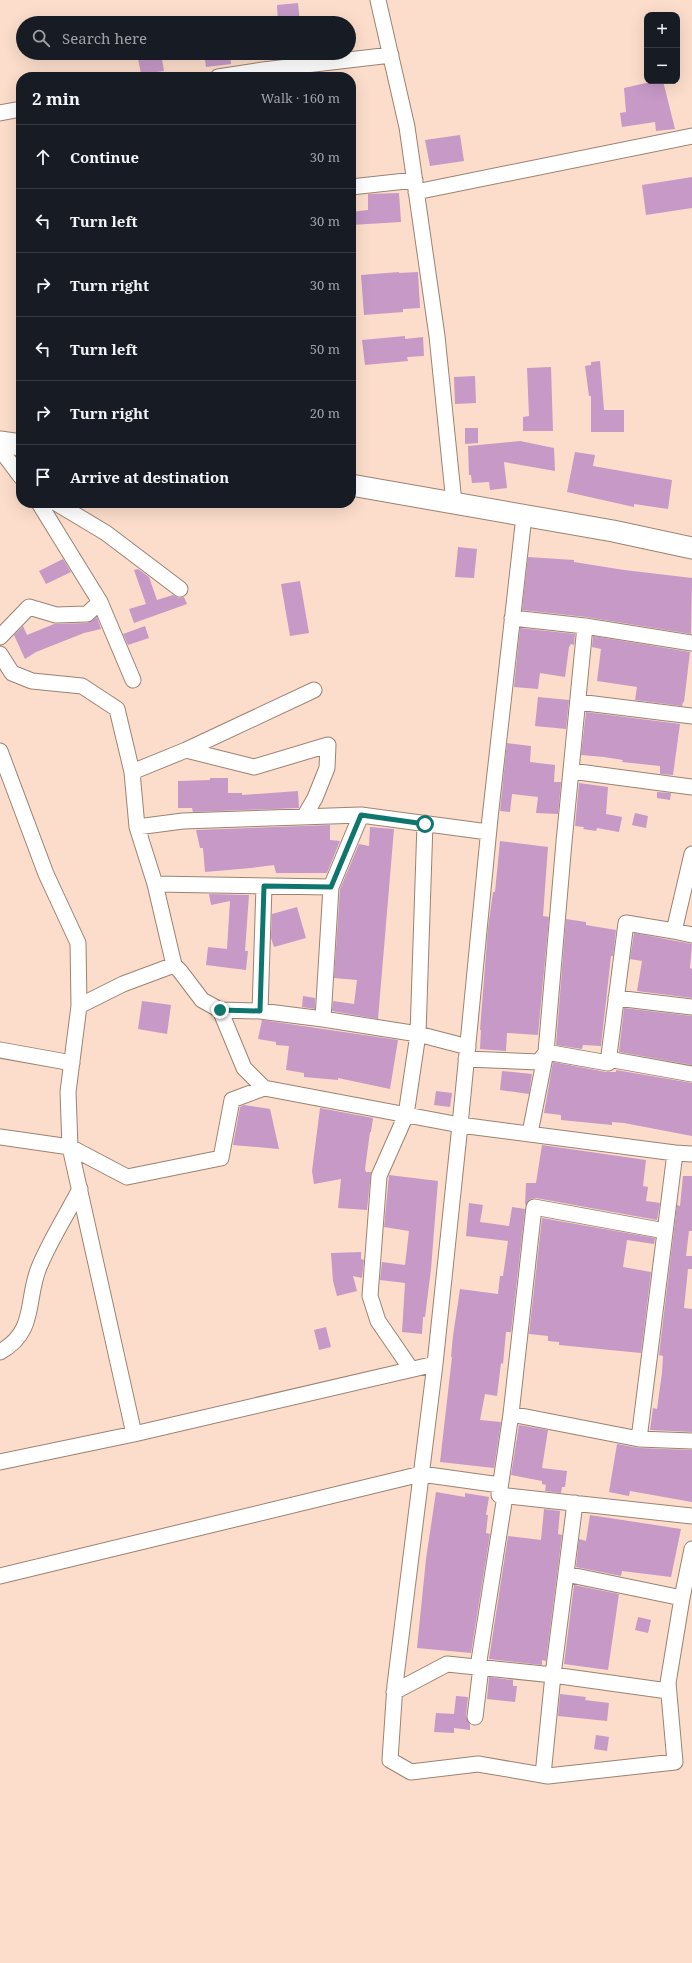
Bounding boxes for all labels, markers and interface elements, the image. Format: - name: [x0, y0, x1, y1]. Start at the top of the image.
- map controls: [644, 12, 680, 84]
- button: +: [644, 12, 680, 48]
- search box: [16, 16, 356, 60]
- icon: search: [30, 27, 52, 49]
- text: Search here: [62, 28, 147, 48]
- button: −: [644, 48, 680, 84]
- text: 2 min: [32, 87, 80, 110]
- text: Walk · 160 m: [261, 89, 340, 107]
- icon: ahead: [32, 146, 54, 168]
- text: Continue: [70, 147, 139, 167]
- text: 30 m: [310, 148, 340, 166]
- icon: left: [32, 210, 54, 232]
- text: Turn left: [70, 211, 138, 231]
- text: 30 m: [310, 212, 340, 230]
- icon: right: [32, 274, 54, 296]
- text: Turn right: [70, 275, 149, 295]
- text: 30 m: [310, 276, 340, 294]
- icon: left: [32, 338, 54, 360]
- text: Turn left: [70, 339, 138, 359]
- text: 50 m: [310, 340, 340, 358]
- icon: right: [32, 402, 54, 424]
- text: Turn right: [70, 403, 149, 423]
- text: 20 m: [310, 404, 340, 422]
- icon: arrive: [32, 466, 54, 488]
- text: Arrive at destination: [70, 467, 229, 487]
- route start: [416, 815, 434, 833]
- route end: [211, 1001, 229, 1019]

